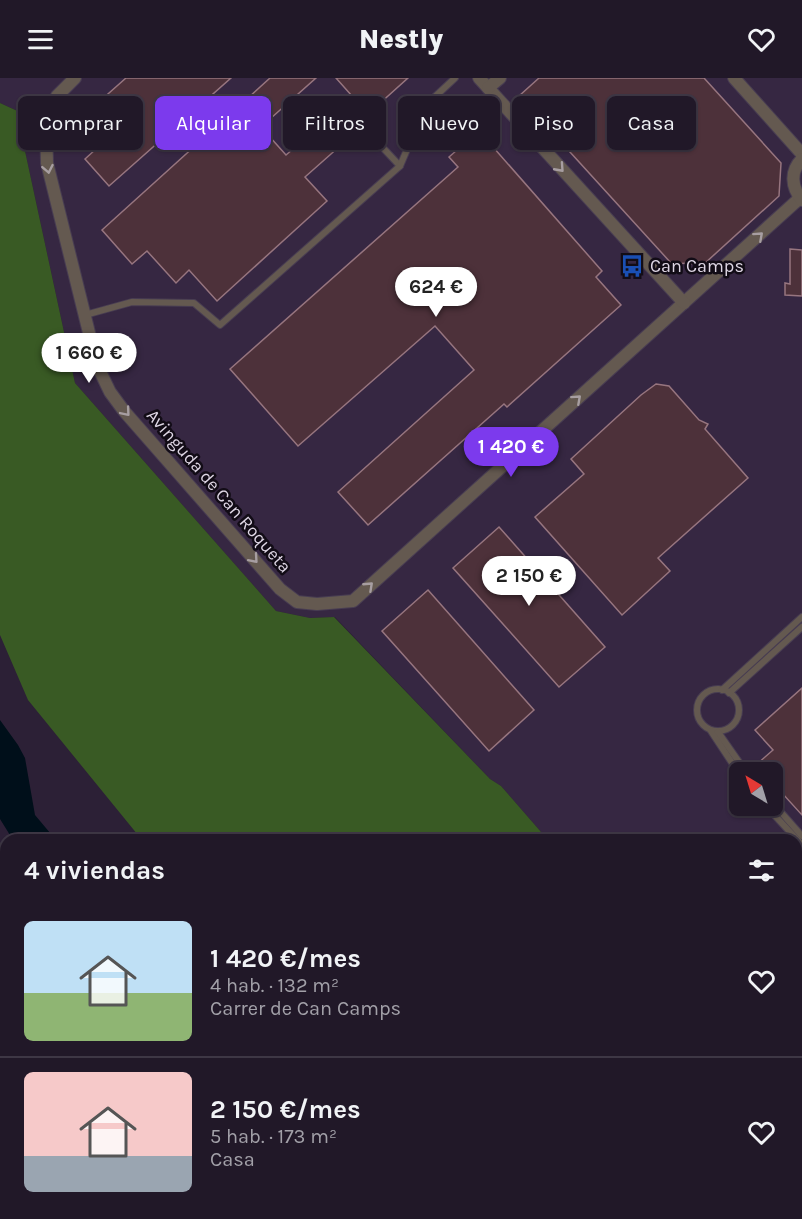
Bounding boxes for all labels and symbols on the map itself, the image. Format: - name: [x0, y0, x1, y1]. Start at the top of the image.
- one-way arrow: [553, 160, 564, 171]
- one-way arrow: [41, 163, 54, 173]
- one-way arrow: [752, 232, 762, 243]
- bus stop icon: Can Camps: [619, 253, 645, 279]
- place label: Can Camps: [650, 255, 744, 277]
- pin: 624 €: [394, 267, 478, 318]
- pin: 1 660 €: [34, 333, 144, 384]
- one-way arrow: [570, 395, 581, 406]
- one-way arrow: [119, 405, 130, 416]
- street label: Avinguda de Can Roqueta: [142, 405, 296, 577]
- pin: 1 420 €: [456, 427, 566, 478]
- one-way arrow: [247, 552, 258, 563]
- pin: 2 150 €: [474, 556, 584, 607]
- one-way arrow: [362, 582, 373, 593]
- north arrow: [729, 762, 783, 816]

